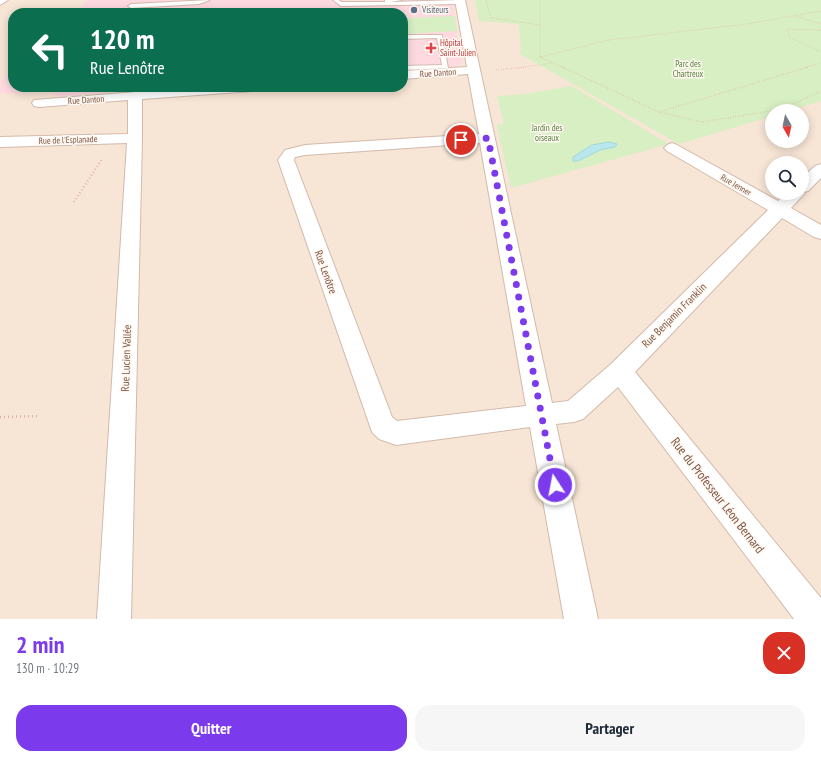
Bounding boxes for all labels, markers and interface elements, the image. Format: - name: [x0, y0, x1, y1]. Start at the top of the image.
- place label: Visiteurs: [421, 4, 449, 15]
- marker: Visiteurs: [409, 5, 419, 15]
- text: 120 m: [90, 20, 154, 57]
- icon: left: [24, 24, 76, 76]
- place label: Hôpital Saint-Julien: [440, 37, 476, 58]
- marker: Hôpital Saint-Julien: [425, 42, 437, 54]
- text: Rue Lenôtre: [90, 56, 165, 79]
- park label: Parc des Chartreux: [673, 58, 704, 79]
- street label: Rue Danton: [419, 66, 457, 79]
- street label: Rue Danton: [67, 93, 105, 106]
- north arrow: [765, 104, 809, 148]
- map controls: [765, 104, 809, 200]
- park label: Jardin des oiseaux: [531, 122, 562, 143]
- pin: [444, 123, 478, 157]
- icon: arrive: [450, 129, 472, 151]
- street label: Rue de l'Esplanade: [38, 133, 98, 146]
- button: search: [765, 156, 809, 200]
- street label: Rue Jenner: [719, 171, 754, 198]
- street label: Rue Lenôtre: [312, 248, 341, 296]
- street label: Rue Benjamin Franklin: [639, 280, 709, 350]
- street label: Rue Lucien Vallée: [118, 324, 134, 392]
- street label: Rue du Professeur Léon Bernard: [667, 434, 768, 557]
- position arrow: [534, 464, 576, 506]
- text: 2 min: [16, 629, 64, 660]
- button: close: [763, 632, 805, 674]
- text: 130 m · 10:29: [16, 660, 79, 677]
- button: Quitter: [16, 705, 407, 751]
- button: Partager: [415, 705, 805, 751]

